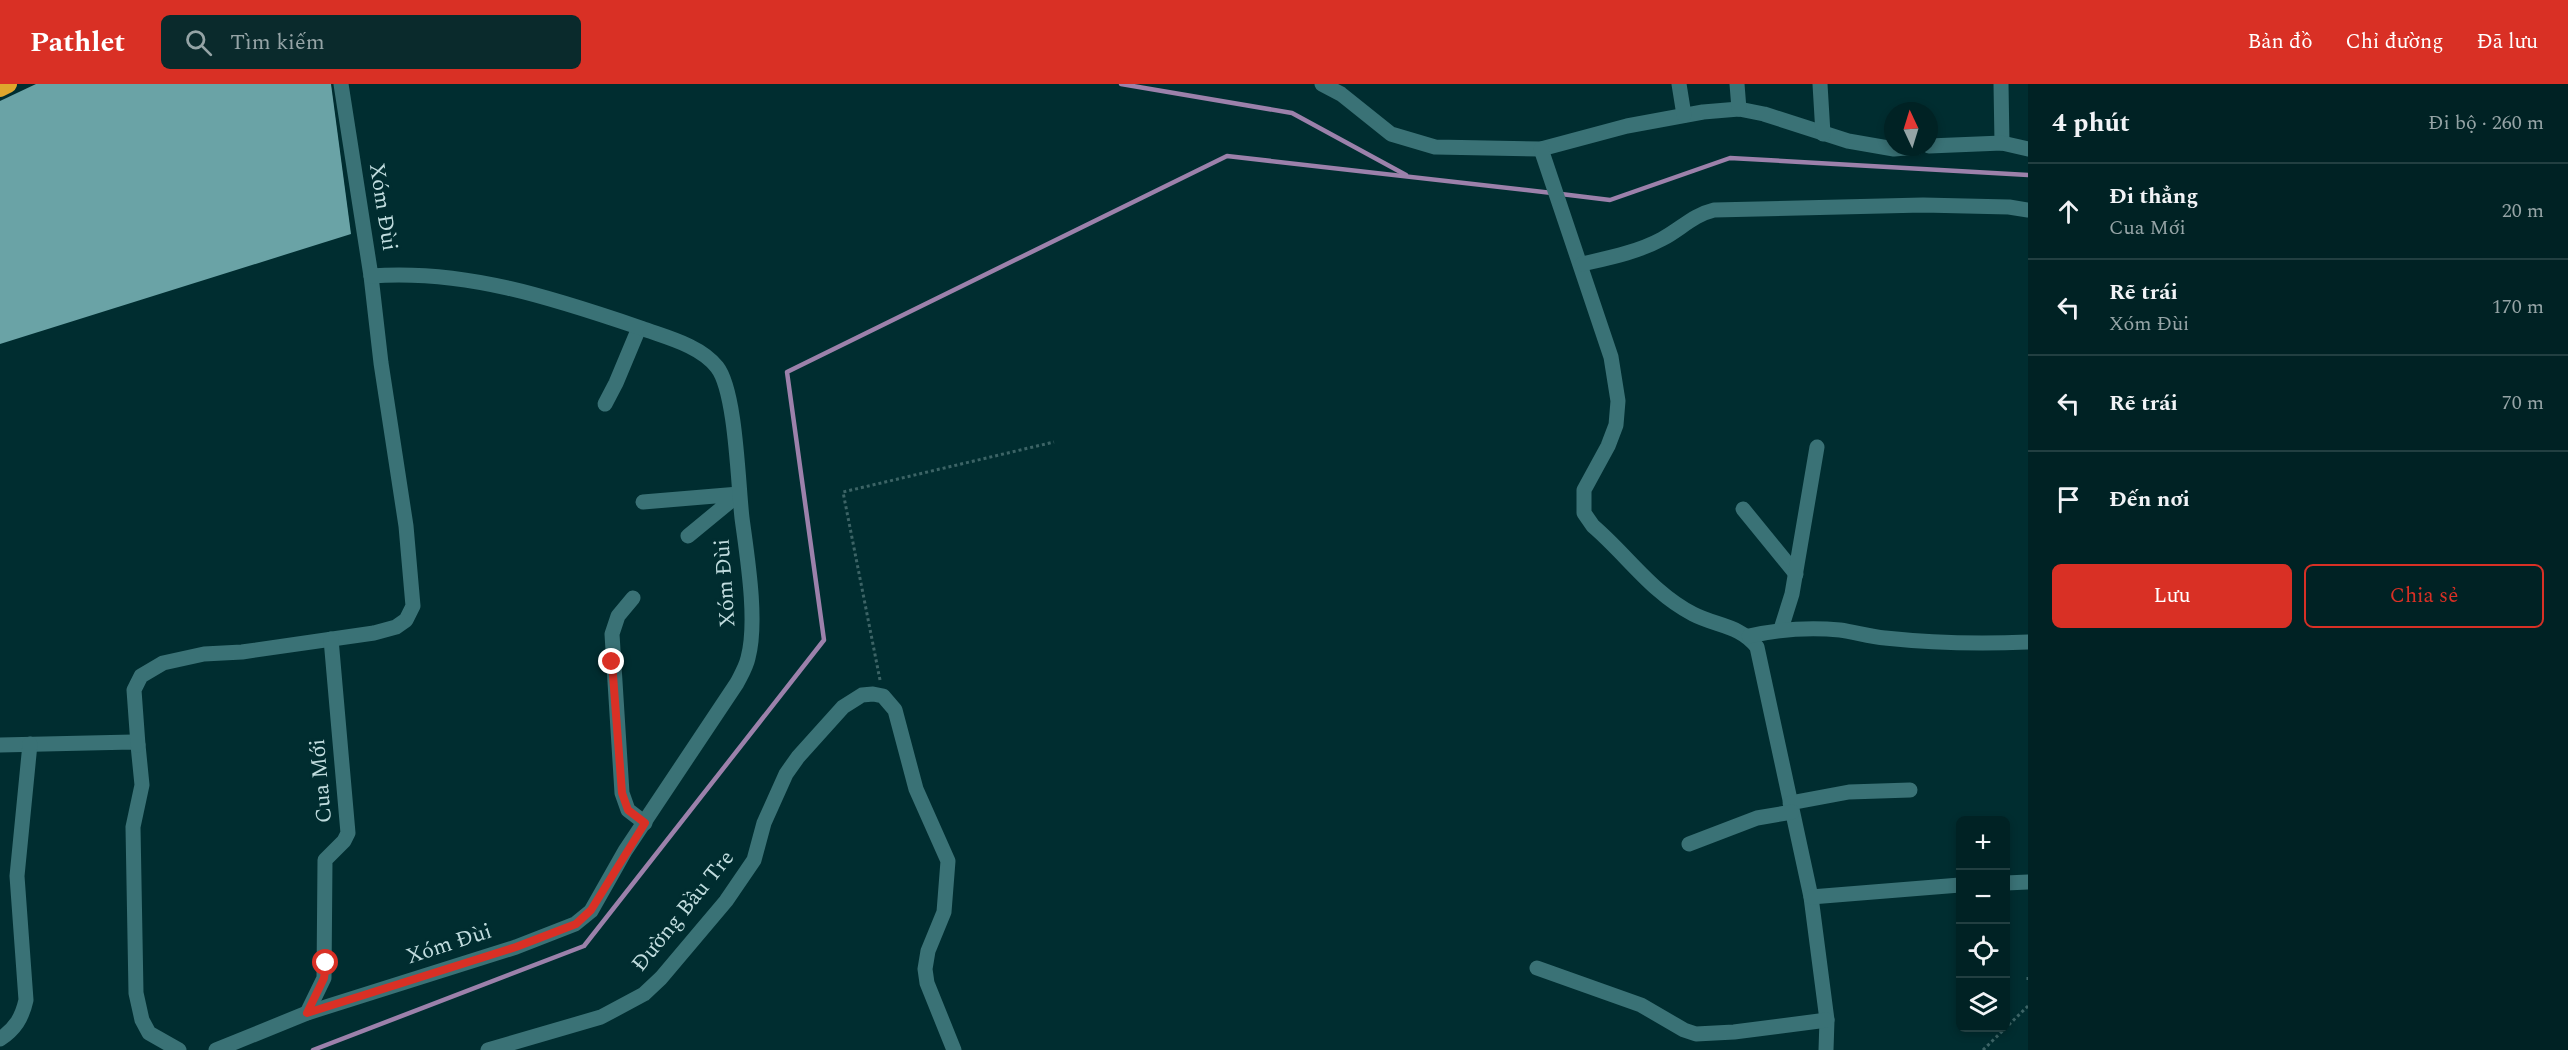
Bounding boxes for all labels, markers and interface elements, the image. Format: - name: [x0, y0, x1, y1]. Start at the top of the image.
- search box: [161, 15, 581, 69]
- text: Pathlet: [30, 21, 125, 64]
- icon: search: [182, 26, 215, 59]
- text: Tìm kiếm: [230, 26, 325, 59]
- text: Bản đồ: [2248, 26, 2313, 58]
- text: Chỉ đường: [2346, 26, 2443, 58]
- text: Đã lưu: [2476, 26, 2538, 58]
- north arrow: [1884, 102, 1938, 156]
- text: 4 phút: [2052, 103, 2130, 143]
- text: Đi bộ · 260 m: [2428, 108, 2544, 138]
- street label: Xóm Đùi: [360, 161, 406, 253]
- text: Đi thẳng: [2109, 180, 2198, 213]
- icon: ahead: [2052, 195, 2085, 228]
- text: 20 m: [2502, 196, 2544, 226]
- text: Cua Mới: [2109, 213, 2186, 243]
- text: Rẽ trái: [2109, 276, 2178, 309]
- icon: left: [2052, 291, 2085, 324]
- text: 170 m: [2492, 292, 2544, 322]
- text: Xóm Đùi: [2109, 309, 2189, 339]
- icon: left: [2052, 387, 2085, 420]
- text: Rẽ trái: [2109, 387, 2178, 420]
- text: 70 m: [2502, 388, 2544, 418]
- icon: arrive: [2052, 483, 2085, 516]
- text: Đến nơi: [2109, 483, 2190, 516]
- street label: Xóm Đùi: [705, 538, 745, 628]
- button: Lưu: [2052, 564, 2292, 628]
- button: Chia sẻ: [2304, 564, 2544, 628]
- route end: [598, 648, 624, 674]
- street label: Cua Mới: [301, 738, 341, 824]
- map controls: [1956, 816, 2010, 1032]
- button: +: [1956, 816, 2010, 870]
- street label: Đường Bầu Tre: [624, 843, 742, 979]
- button: −: [1956, 870, 2010, 924]
- street label: Xóm Đùi: [402, 915, 496, 973]
- button: locate: [1956, 924, 2010, 978]
- route start: [312, 949, 338, 975]
- button: layers: [1956, 978, 2010, 1032]

